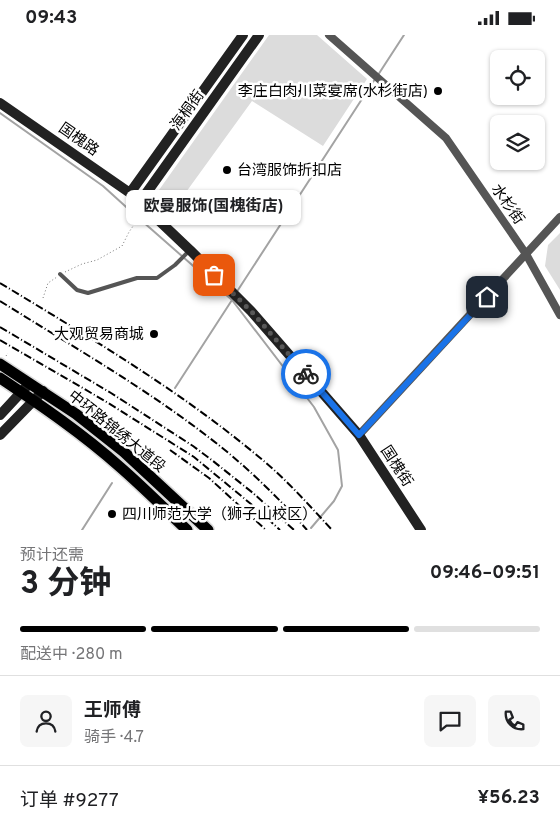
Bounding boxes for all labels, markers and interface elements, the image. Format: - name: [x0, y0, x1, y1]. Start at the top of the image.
- text: 09:43: [25, 6, 77, 30]
- map controls: [490, 50, 545, 170]
- button: locate: [490, 50, 545, 105]
- place label: 李庄白肉·川菜·宴席(水杉街店): [238, 83, 428, 102]
- marker: 李庄白肉·川菜·宴席(水杉街店): [432, 85, 444, 97]
- street label: 海桐街: [167, 87, 209, 135]
- button: layers: [490, 115, 545, 170]
- street label: 国槐路: [54, 120, 102, 161]
- place label: 台湾服饰折扣店: [237, 162, 342, 181]
- marker: 台湾服饰折扣店: [221, 164, 233, 176]
- street label: 水杉街: [486, 181, 527, 229]
- callout: 欧曼服饰(国槐街店): [126, 190, 302, 225]
- text: 欧曼服饰(国槐街店): [144, 197, 283, 217]
- pin: [193, 254, 235, 296]
- icon: bag: [200, 261, 228, 289]
- pin: [466, 276, 508, 318]
- icon: home: [473, 283, 501, 311]
- place label: 大观贸易商城: [54, 326, 144, 345]
- marker: 大观贸易商城: [148, 328, 160, 340]
- courier: [281, 349, 331, 399]
- icon: bike: [292, 360, 320, 388]
- street label: 中环路锦绣大道段: [63, 387, 169, 477]
- street label: 国槐街: [376, 443, 416, 491]
- place label: 四川师范大学（狮子山校区）: [122, 505, 317, 525]
- marker: 四川师范大学（狮子山校区）: [106, 508, 118, 520]
- text: 预计还需: [20, 546, 84, 566]
- text: 09:46–09:51: [430, 561, 540, 585]
- text: 3 分钟: [20, 565, 111, 605]
- text: 配送中 · 280 m: [20, 645, 123, 665]
- button: person: [20, 695, 72, 747]
- button: chat: [424, 695, 476, 747]
- button: phone: [488, 695, 540, 747]
- text: 王师傅: [84, 699, 141, 723]
- text: 骑手 · 4.7: [84, 728, 144, 748]
- text: ¥56.23: [478, 786, 540, 810]
- text: 订单 #9277: [20, 789, 119, 813]

